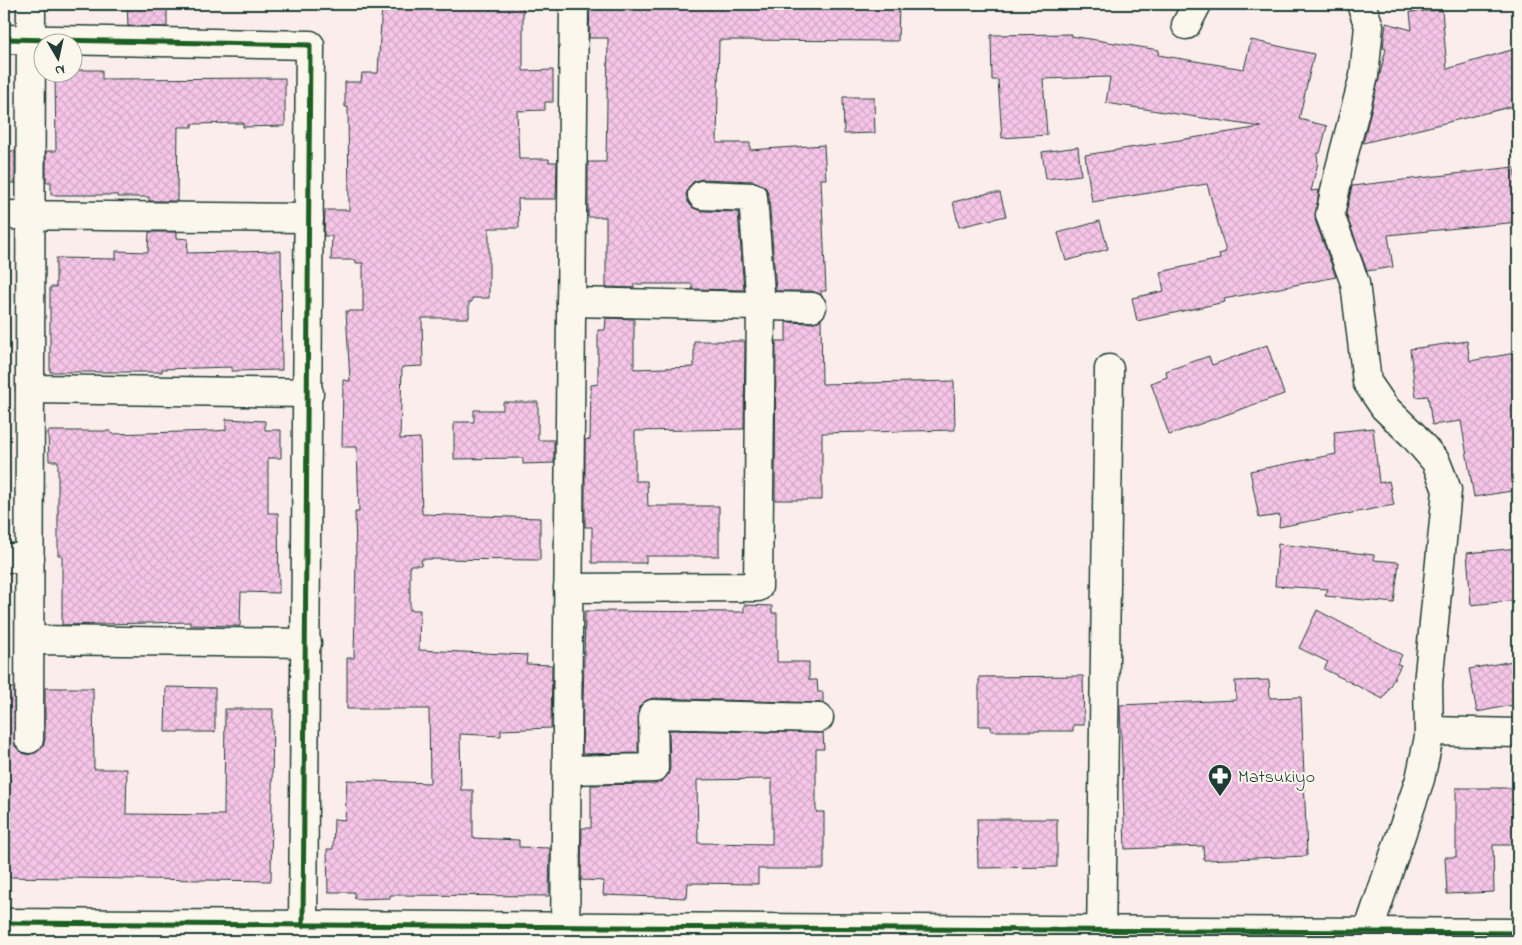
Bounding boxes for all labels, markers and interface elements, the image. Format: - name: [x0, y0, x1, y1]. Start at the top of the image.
- north arrow: [32, 32, 82, 82]
- text: N: [53, 58, 66, 80]
- pharmacy icon: Matsukiyo: [1207, 763, 1233, 797]
- place label: Matsukiyo: [1238, 765, 1315, 791]

